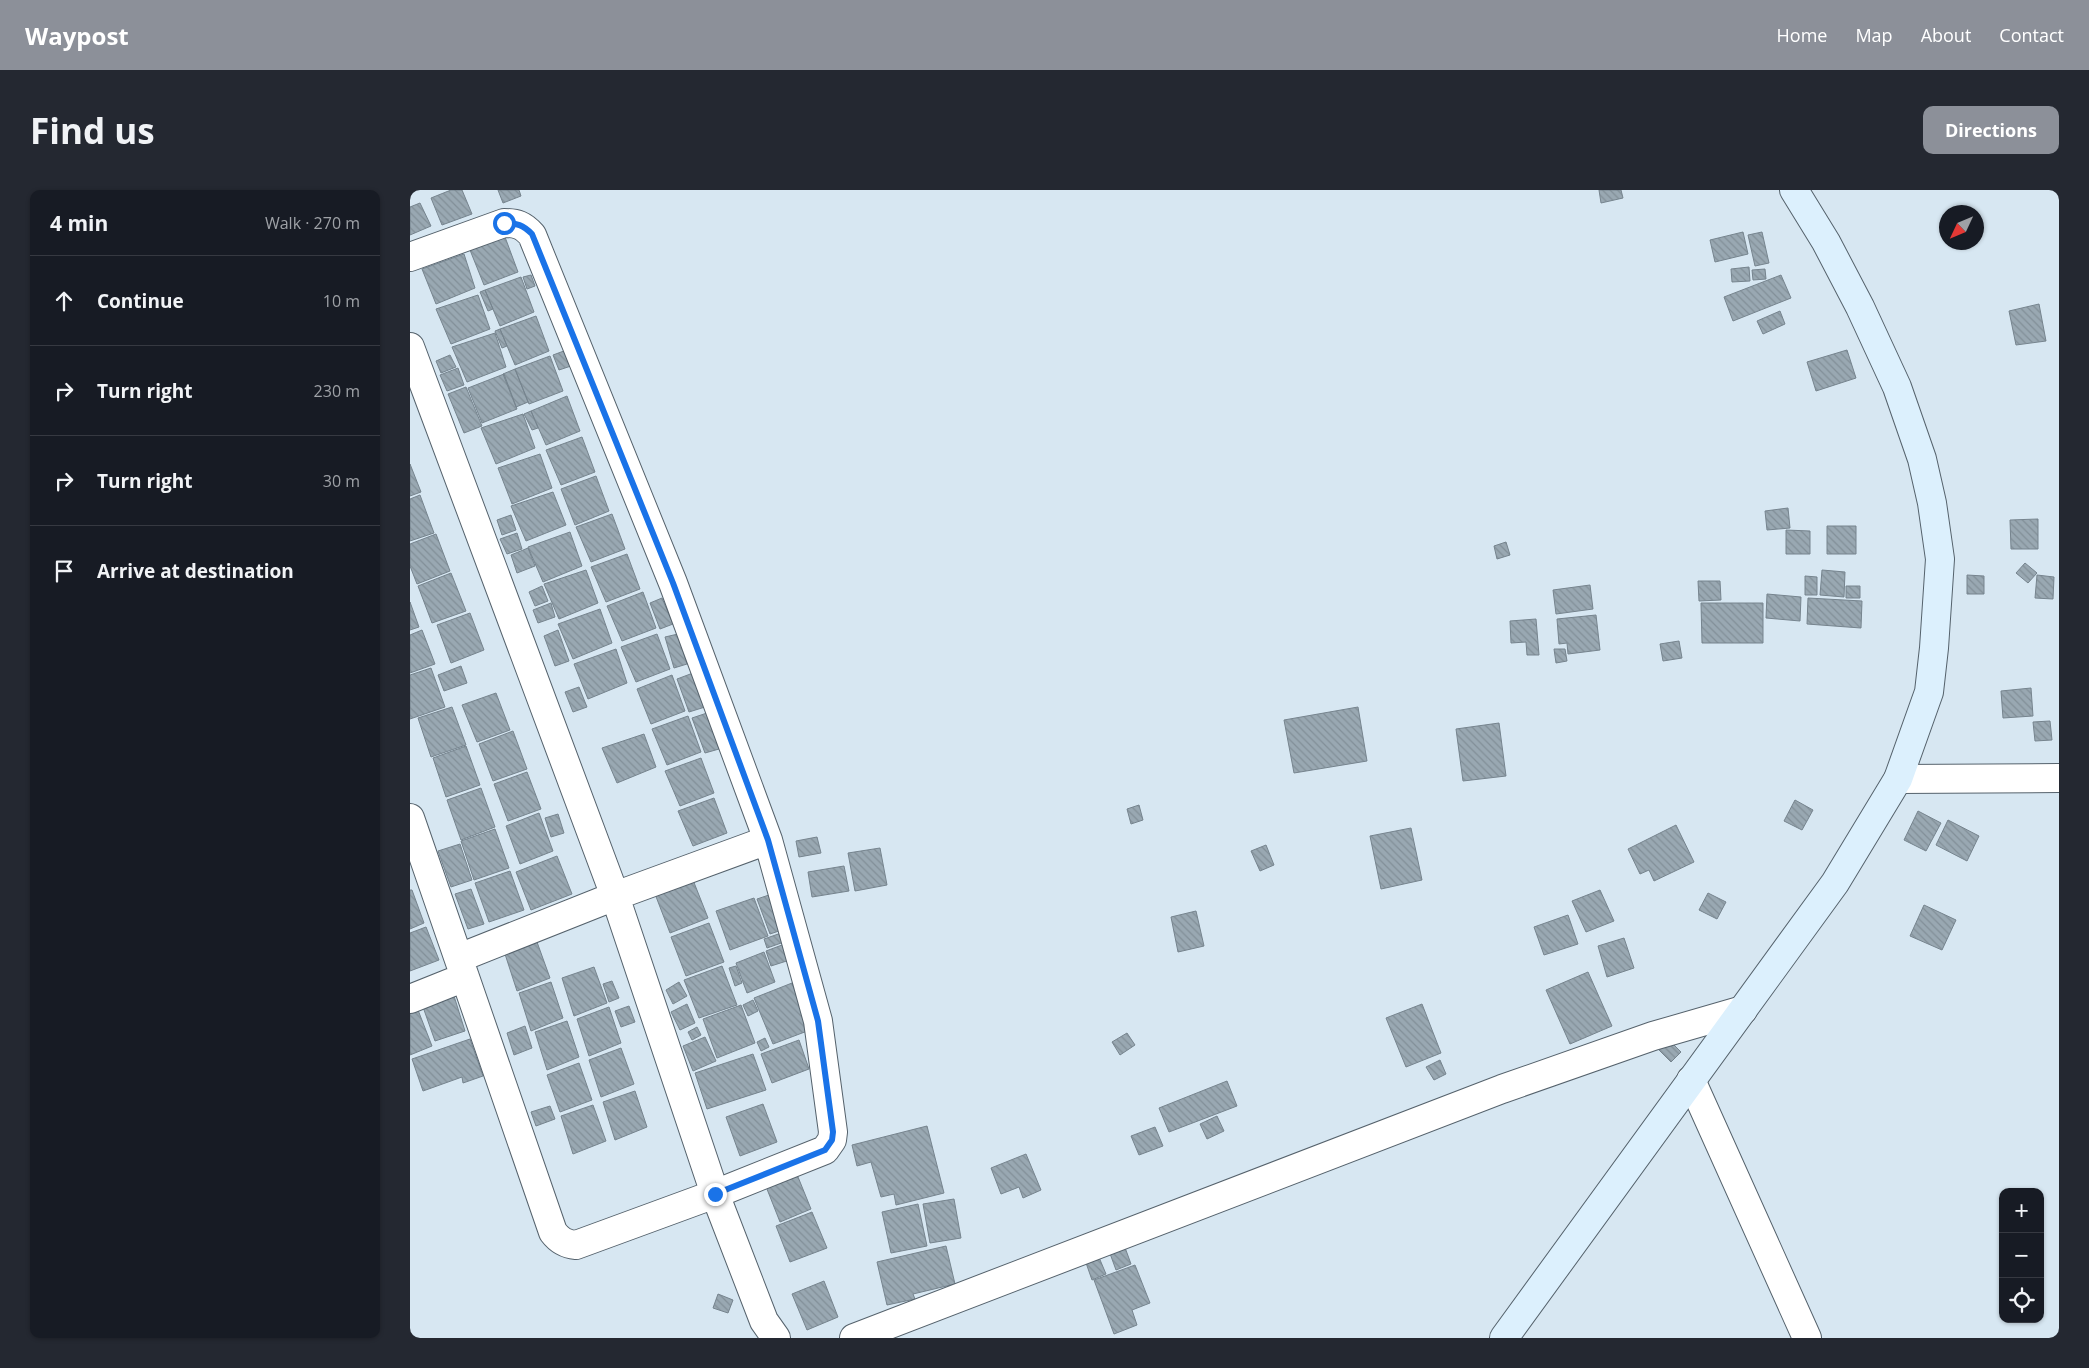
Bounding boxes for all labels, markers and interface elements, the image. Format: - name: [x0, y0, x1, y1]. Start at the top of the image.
- text: Waypost: [25, 19, 129, 52]
- text: Home: [1777, 23, 1827, 47]
- text: Map: [1855, 23, 1893, 47]
- text: About: [1921, 23, 1971, 47]
- text: Contact: [1999, 23, 2064, 47]
- button: Directions: [1923, 106, 2059, 154]
- text: Find us: [30, 107, 155, 154]
- north arrow: [1939, 205, 1984, 250]
- text: 4 min: [50, 209, 108, 237]
- text: Walk · 270 m: [265, 212, 360, 234]
- route start: [493, 212, 516, 235]
- icon: ahead: [50, 287, 78, 315]
- text: Continue: [97, 288, 184, 314]
- text: 10 m: [323, 290, 360, 312]
- icon: right: [50, 377, 78, 405]
- text: Turn right: [97, 378, 192, 404]
- text: 230 m: [314, 380, 360, 402]
- icon: right: [50, 467, 78, 495]
- text: Turn right: [97, 468, 192, 494]
- text: 30 m: [323, 470, 360, 492]
- icon: arrive: [50, 557, 78, 585]
- text: Arrive at destination: [97, 558, 294, 584]
- route end: [704, 1183, 727, 1206]
- map controls: [1999, 1188, 2044, 1323]
- button: +: [1999, 1188, 2044, 1233]
- button: −: [1999, 1233, 2044, 1278]
- button: locate: [1999, 1278, 2044, 1323]

